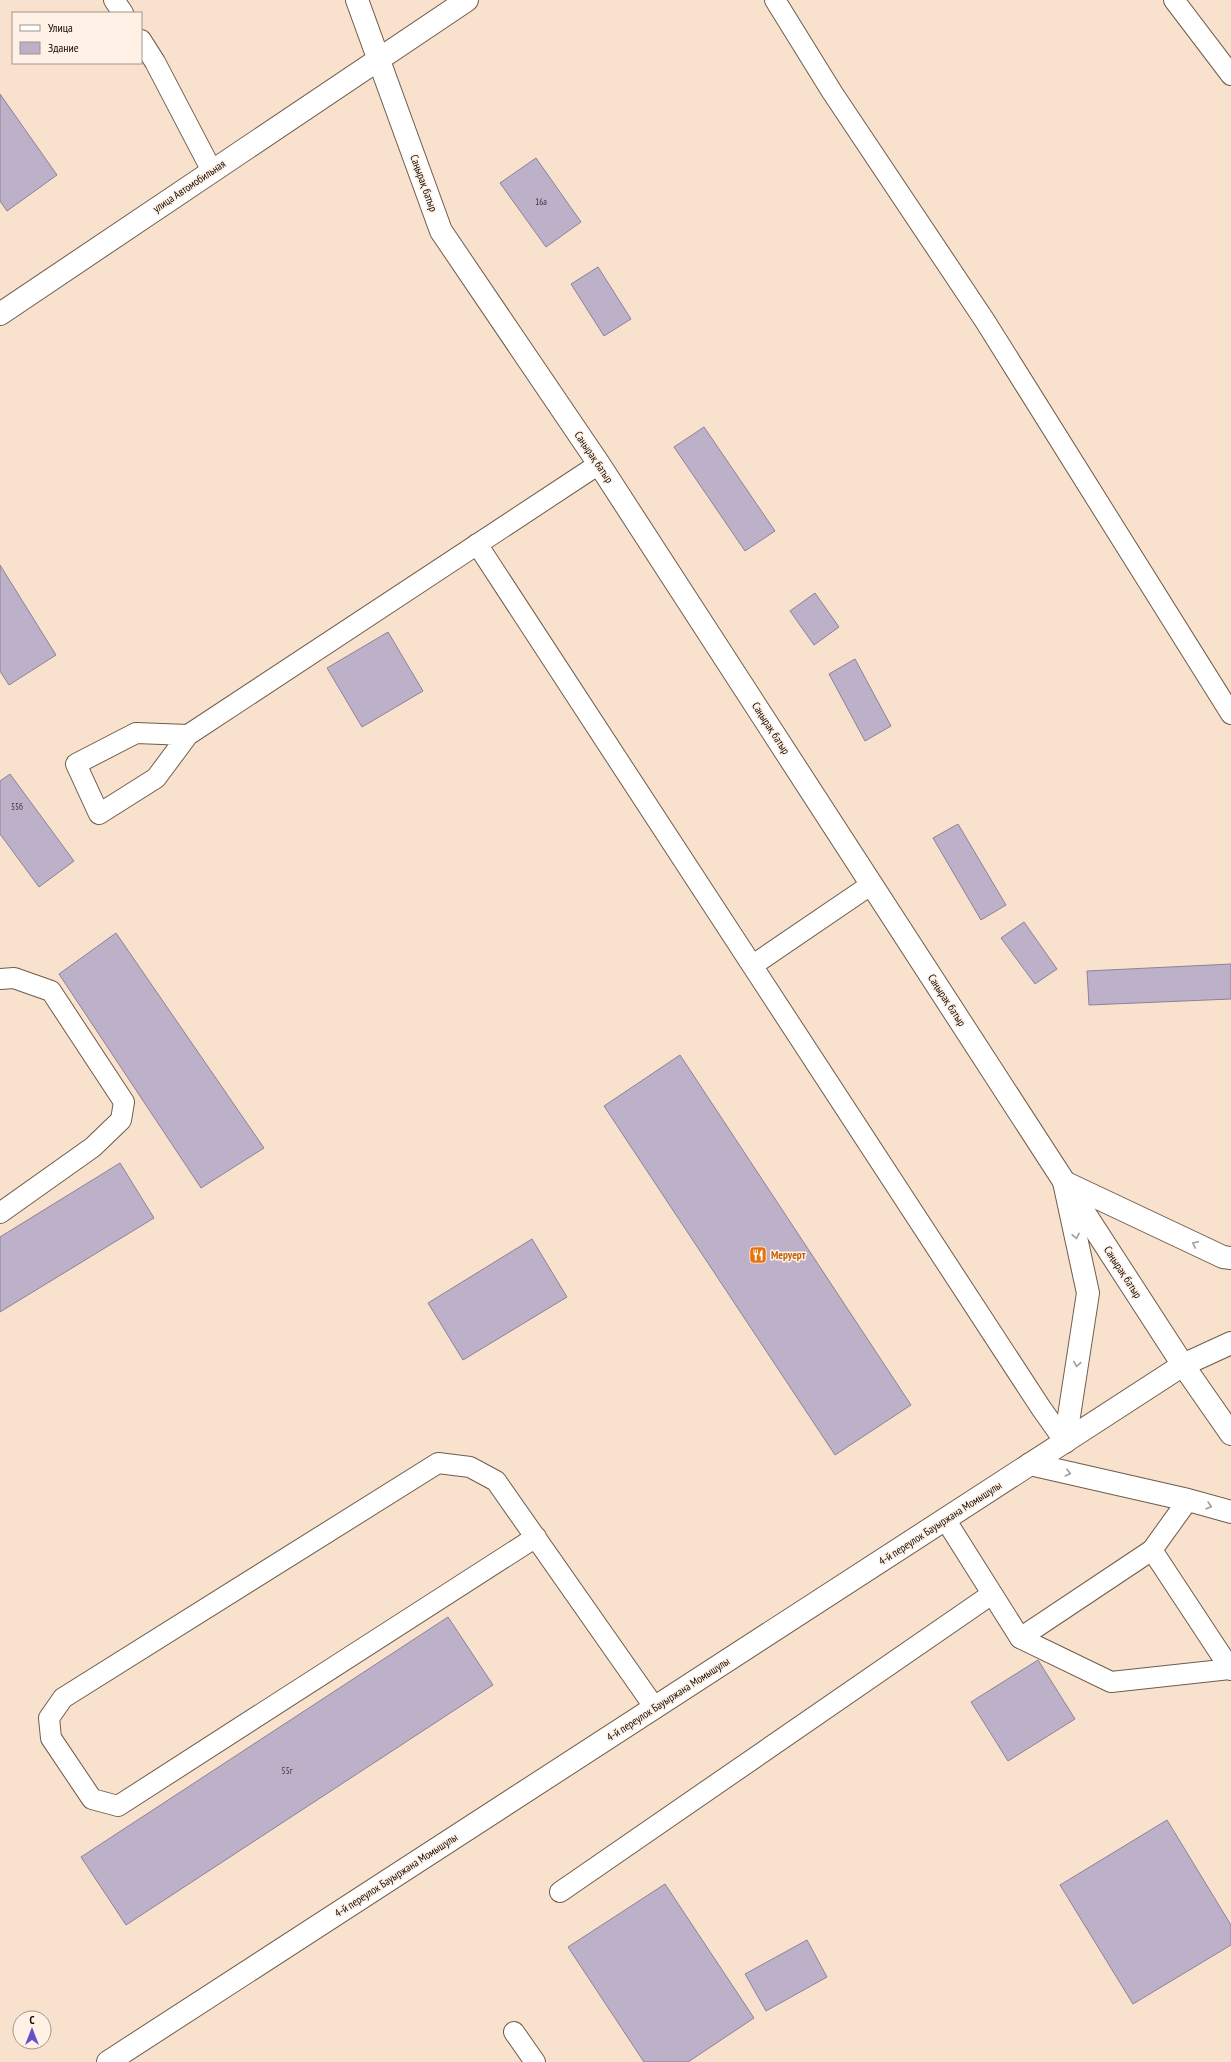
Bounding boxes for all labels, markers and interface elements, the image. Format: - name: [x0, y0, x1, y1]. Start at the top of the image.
- legend: [12, 12, 142, 64]
- text: Улица: [48, 20, 73, 35]
- text: Здание: [48, 40, 79, 55]
- street label: Саңырақ батыр: [407, 153, 441, 214]
- street label: улица Автомобильная: [150, 157, 228, 215]
- house number: 16а: [535, 196, 547, 207]
- street label: Саңырақ батыр: [572, 428, 617, 486]
- street label: Саңырақ батыр: [749, 699, 793, 757]
- house number: 55б: [11, 801, 23, 812]
- street label: Саңырақ батыр: [925, 971, 969, 1029]
- one-way arrow: [1071, 1233, 1079, 1239]
- one-way arrow: [1192, 1241, 1199, 1249]
- street label: Саңырақ батыр: [1101, 1243, 1145, 1301]
- restaurant icon: Меруерт: [748, 1245, 768, 1265]
- place label: Меруерт: [771, 1248, 806, 1262]
- one-way arrow: [1073, 1361, 1082, 1367]
- one-way arrow: [1065, 1468, 1072, 1476]
- street label: 4-й переулок Бауыржана Момышулы: [876, 1478, 1004, 1568]
- one-way arrow: [1205, 1501, 1212, 1510]
- street label: 4-й переулок Бауыржана Момышулы: [604, 1654, 732, 1744]
- house number: 55г: [282, 1765, 293, 1776]
- street label: 4-й переулок Бауыржана Момышулы: [332, 1830, 460, 1920]
- north arrow: [12, 2010, 52, 2050]
- text: С: [29, 2013, 35, 2027]

